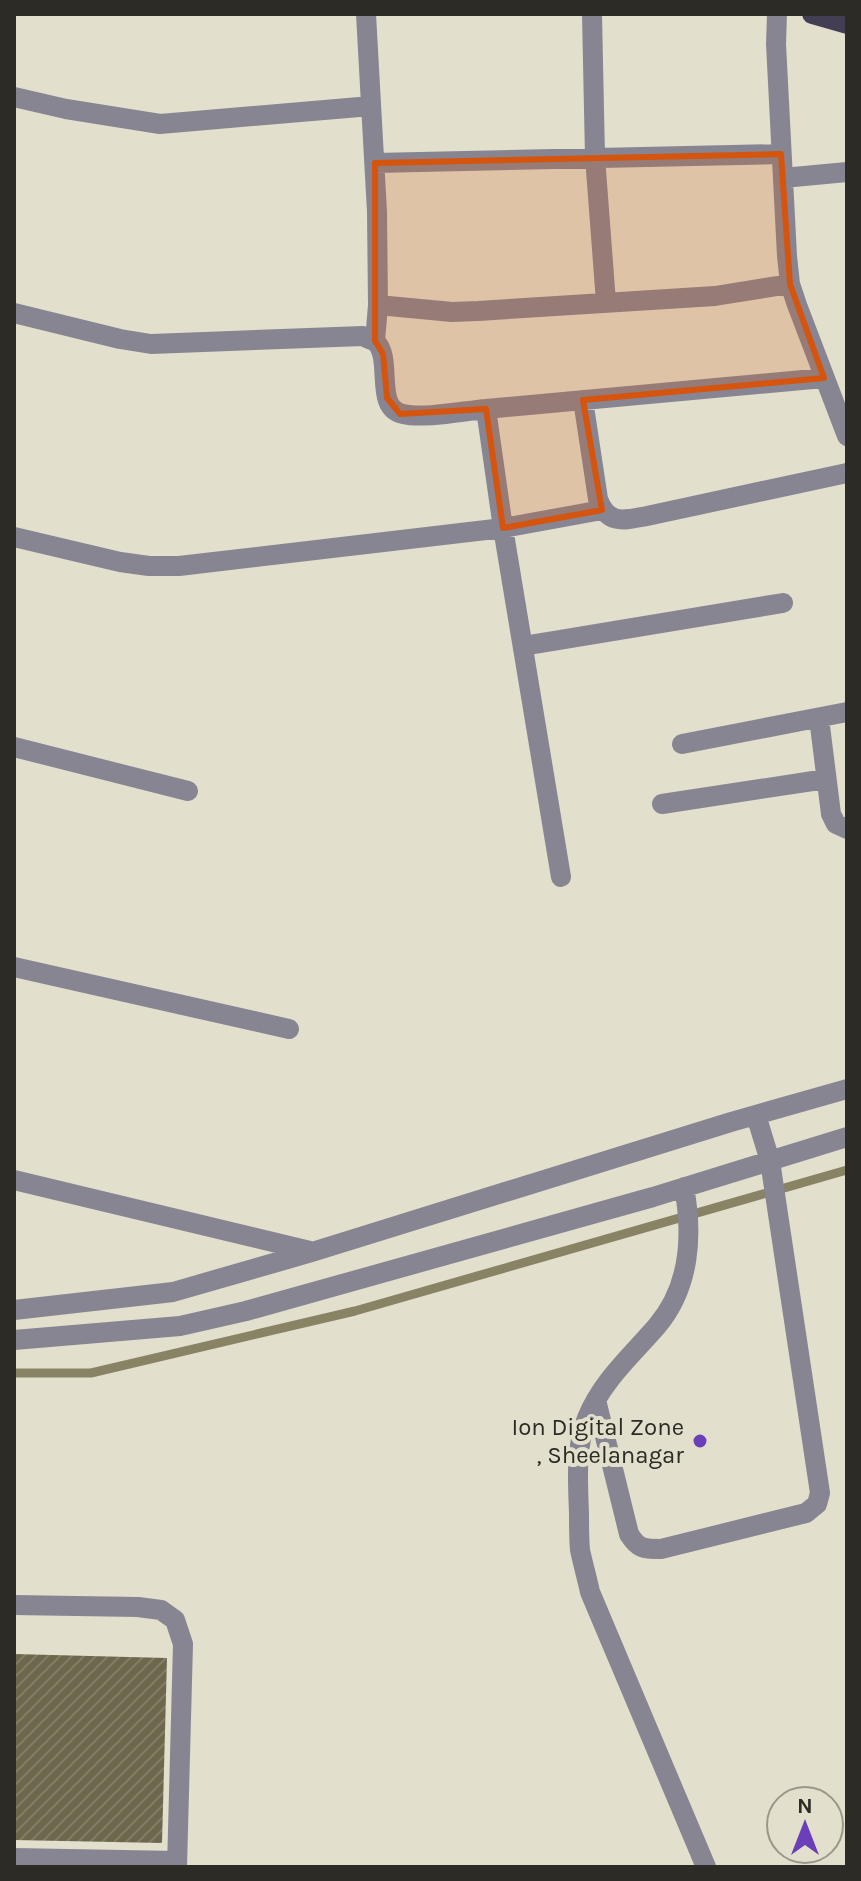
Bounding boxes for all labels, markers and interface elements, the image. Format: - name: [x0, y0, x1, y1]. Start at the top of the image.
- place label: Ion Digital Zone , Sheelanagar: [512, 1413, 684, 1469]
- marker: Ion Digital Zone , Sheelanagar: [691, 1432, 709, 1450]
- north arrow: [765, 1785, 845, 1865]
- text: N: [797, 1793, 813, 1819]

